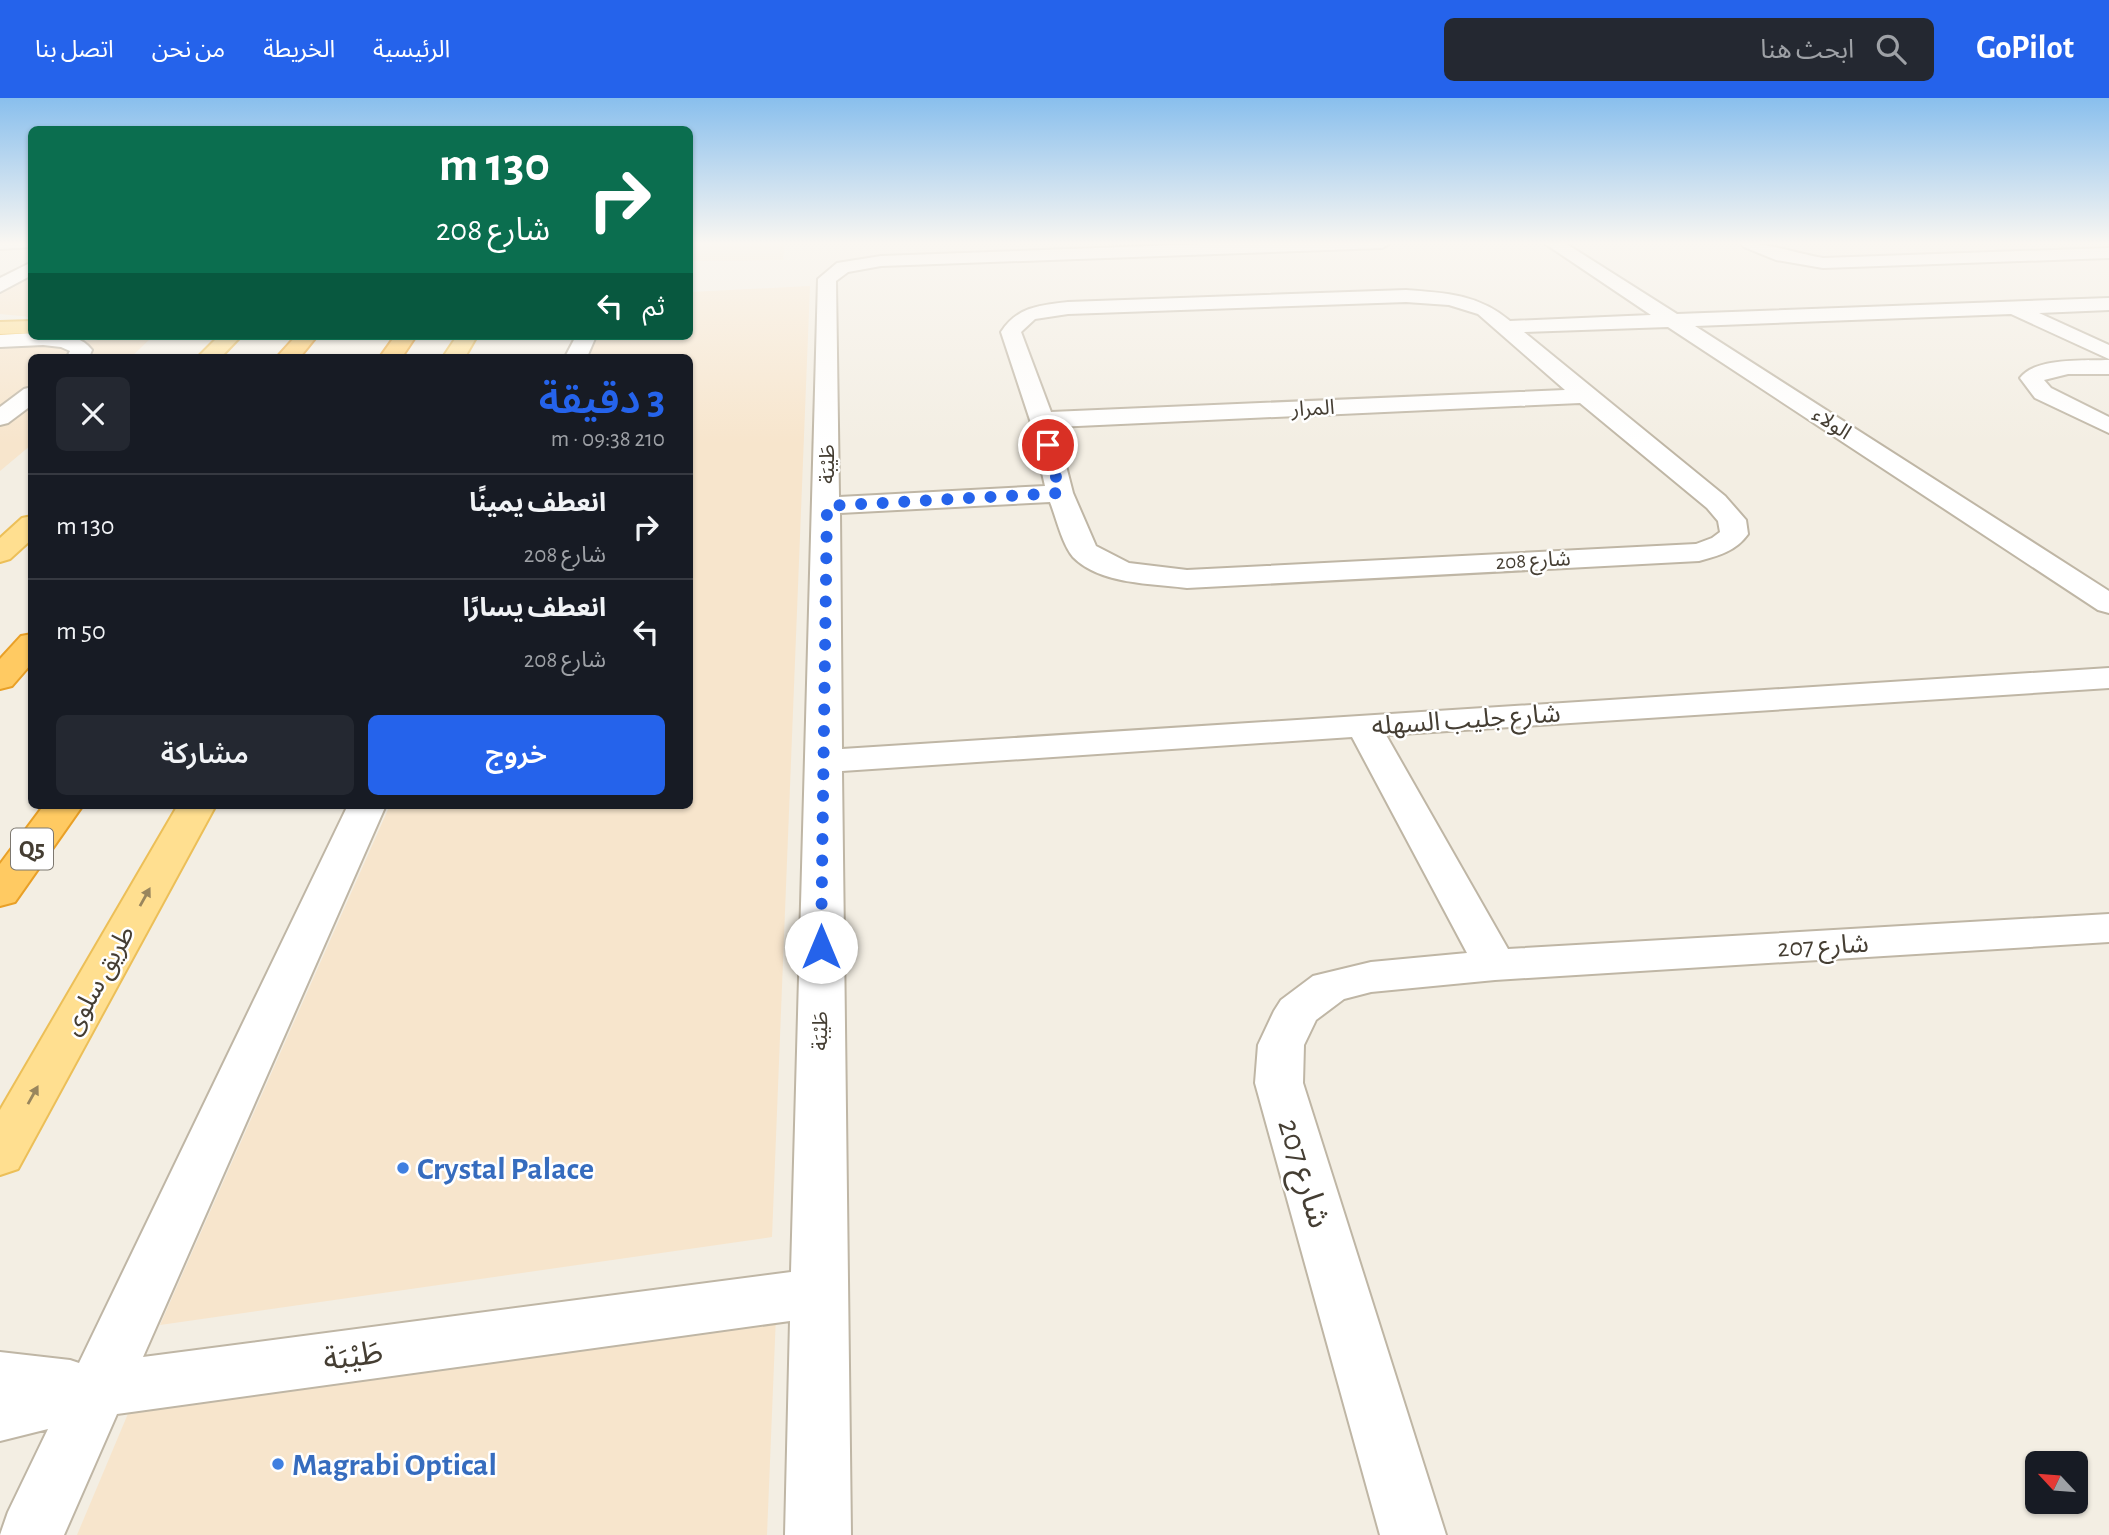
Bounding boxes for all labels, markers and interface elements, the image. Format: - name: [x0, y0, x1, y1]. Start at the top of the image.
- search box: [1444, 18, 1934, 81]
- icon: search: [1872, 30, 1910, 68]
- text: GoPilot: [1976, 32, 2074, 65]
- text: ابحث هنا: [1760, 37, 1854, 63]
- text: اتصل بنا: [35, 38, 114, 62]
- text: من نحن: [152, 38, 225, 62]
- text: الخريطة: [263, 38, 335, 62]
- text: الرئيسية: [373, 38, 450, 62]
- text: 130 m: [439, 141, 550, 190]
- icon: right: [574, 154, 665, 245]
- text: شارع 208: [436, 214, 550, 246]
- icon: left: [591, 287, 629, 325]
- text: ثم: [643, 294, 665, 320]
- button: close: [56, 377, 130, 451]
- text: 3 دقيقة: [539, 379, 665, 421]
- street label: المرار: [1290, 397, 1335, 421]
- street label: الولاء: [1808, 403, 1855, 444]
- pin: [1018, 415, 1078, 475]
- icon: arrive: [1029, 426, 1067, 464]
- text: 210 m · 09:38: [551, 428, 665, 451]
- street label: طَيْبَة: [817, 444, 838, 484]
- text: انعطف يمينًا: [469, 490, 606, 516]
- icon: right: [627, 508, 665, 546]
- text: 130 m: [56, 513, 115, 539]
- text: شارع 208: [524, 544, 606, 567]
- street label: شارع 208: [1495, 548, 1571, 577]
- text: انعطف يسارًا: [462, 595, 606, 621]
- icon: left: [627, 613, 665, 651]
- text: 50 m: [56, 618, 106, 644]
- text: شارع 208: [524, 649, 606, 672]
- street label: شارع جليب السهله: [1371, 700, 1562, 745]
- button: مشاركة: [56, 715, 354, 795]
- button: خروج: [368, 715, 665, 795]
- road number: Q5: [11, 828, 53, 870]
- one-way arrow: [139, 887, 151, 907]
- position arrow: [784, 910, 858, 984]
- street label: طريق سلوى: [58, 922, 141, 1040]
- street label: شارع 207: [1777, 931, 1870, 966]
- street label: طَيْبَة: [810, 1011, 831, 1051]
- one-way arrow: [27, 1086, 39, 1105]
- street label: شارع 207: [1266, 1115, 1336, 1234]
- place label: Crystal Palace: [417, 1153, 594, 1185]
- marker: Crystal Palace: [395, 1160, 411, 1176]
- street label: طَيْبَة: [321, 1336, 385, 1376]
- place label: Magrabi Optical: [292, 1449, 497, 1481]
- north arrow: [2025, 1451, 2088, 1514]
- map controls: [2025, 1451, 2088, 1514]
- marker: Magrabi Optical: [270, 1456, 286, 1472]

